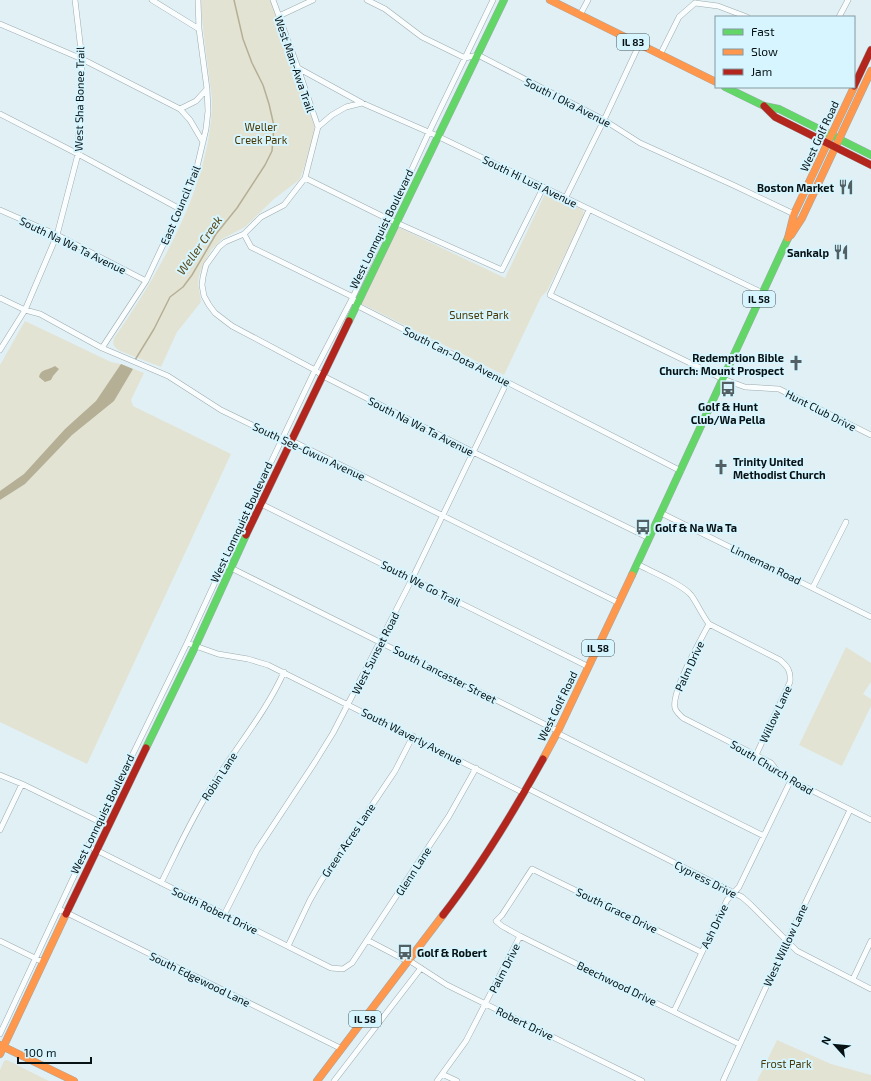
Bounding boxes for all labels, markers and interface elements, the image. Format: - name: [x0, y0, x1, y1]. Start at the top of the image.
- street label: West Man-Awa Trail: [272, 14, 318, 115]
- legend: [715, 16, 855, 88]
- text: Fast: [751, 24, 775, 38]
- road number: IL 83: [617, 34, 649, 50]
- text: Slow: [751, 44, 778, 58]
- street label: West Sha Bonee Trail: [72, 46, 86, 151]
- text: Jam: [751, 64, 772, 78]
- street label: South I Oka Avenue: [523, 75, 613, 129]
- street label: West Golf Road: [797, 99, 841, 173]
- park label: Weller Creek Park: [235, 120, 288, 146]
- street label: South Hi Lusi Avenue: [481, 152, 579, 210]
- street label: East Council Trail: [157, 163, 203, 247]
- street label: West Lonnquist Boulevard: [346, 167, 416, 291]
- restaurant icon: Boston Market: [837, 178, 855, 196]
- place label: Boston Market: [757, 181, 834, 194]
- water label: Weller Creek: [174, 213, 224, 277]
- street label: South Na Wa Ta Avenue: [18, 214, 128, 276]
- restaurant icon: Sankalp: [832, 243, 850, 261]
- place label: Sankalp: [787, 246, 829, 259]
- road number: IL 58: [743, 291, 775, 307]
- park label: Sunset Park: [449, 308, 509, 321]
- street label: South Can-Dota Avenue: [401, 323, 513, 389]
- place label: Redemption Bible Church: Mount Prospect: [659, 351, 784, 377]
- church icon: Redemption Bible Church: Mount Prospect: [787, 354, 805, 372]
- bus stop icon: Golf & Hunt Club/Wa Pella: [719, 380, 737, 398]
- street label: Hunt Club Drive: [784, 387, 858, 433]
- street label: South Na Wa Ta Avenue: [366, 394, 476, 458]
- place label: Golf & Hunt Club/Wa Pella: [691, 400, 765, 426]
- street label: South See-Gwun Avenue: [251, 419, 367, 483]
- place label: Trinity United Methodist Church: [733, 455, 826, 481]
- church icon: Trinity United Methodist Church: [712, 458, 730, 476]
- street label: West Lonnquist Boulevard: [207, 460, 275, 584]
- bus stop icon: Golf & Na Wa Ta: [634, 518, 652, 536]
- place label: Golf & Na Wa Ta: [655, 521, 737, 534]
- street label: Linneman Road: [729, 541, 803, 587]
- street label: South We Go Trail: [379, 557, 464, 609]
- street label: West Sunset Road: [349, 610, 401, 696]
- street label: Palm Drive: [672, 639, 706, 693]
- road number: IL 58: [582, 640, 614, 656]
- street label: South Lancaster Street: [391, 642, 499, 706]
- street label: West Golf Road: [534, 669, 580, 743]
- street label: Willow Lane: [756, 683, 794, 744]
- street label: South Waverly Avenue: [359, 705, 465, 767]
- street label: South Church Road: [728, 737, 816, 797]
- street label: Robin Lane: [199, 749, 239, 803]
- street label: West Lonnquist Boulevard: [67, 752, 137, 876]
- street label: Green Acres Lane: [319, 801, 377, 879]
- street label: Glenn Lane: [392, 844, 434, 898]
- street label: Cypress Drive: [673, 858, 739, 900]
- street label: South Robert Drive: [170, 884, 260, 936]
- street label: South Grace Drive: [574, 885, 660, 935]
- street label: Ash Drive: [698, 902, 730, 950]
- street label: West Willow Lane: [760, 902, 810, 988]
- street label: Palm Drive: [486, 941, 522, 995]
- bus stop icon: Golf & Robert: [396, 943, 414, 961]
- place label: Golf & Robert: [417, 946, 488, 959]
- street label: South Edgewood Lane: [148, 949, 253, 1009]
- street label: Beechwood Drive: [575, 958, 659, 1008]
- street label: Robert Drive: [494, 1003, 556, 1043]
- road number: IL 58: [349, 1011, 381, 1027]
- north arrow: [815, 1025, 855, 1065]
- text: N: [818, 1034, 833, 1047]
- scale bar: [18, 1039, 91, 1065]
- text: 100 m: [24, 1045, 56, 1059]
- park label: Frost Park: [761, 1057, 812, 1070]

